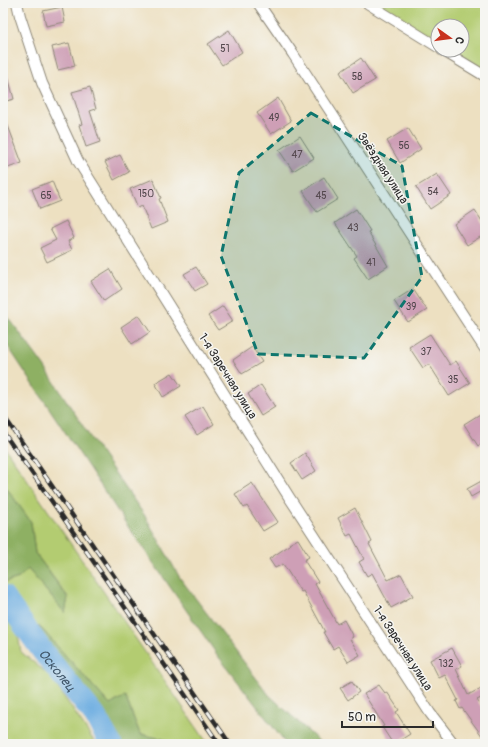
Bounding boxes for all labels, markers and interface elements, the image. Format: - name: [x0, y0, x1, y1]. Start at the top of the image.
- north arrow: [430, 18, 470, 58]
- text: С: [452, 35, 466, 45]
- house number: 51: [220, 43, 230, 55]
- house number: 58: [352, 71, 362, 83]
- house number: 49: [269, 112, 279, 124]
- street label: Звёздная улица: [354, 130, 411, 207]
- house number: 56: [398, 140, 410, 152]
- house number: 47: [291, 149, 303, 161]
- house number: 54: [427, 186, 439, 198]
- house number: 150: [138, 188, 154, 200]
- house number: 65: [40, 190, 52, 202]
- house number: 45: [315, 190, 327, 202]
- house number: 43: [347, 222, 359, 234]
- house number: 41: [366, 257, 376, 269]
- house number: 39: [406, 301, 416, 313]
- street label: 1-я Заречная улица: [195, 331, 260, 422]
- house number: 37: [421, 346, 432, 358]
- house number: 35: [448, 374, 459, 386]
- street label: 1-я Заречная улица: [370, 603, 436, 694]
- water label: Осколец: [35, 646, 79, 695]
- house number: 132: [438, 658, 454, 670]
- scale bar: [342, 703, 433, 729]
- text: 50 m: [348, 710, 376, 725]

